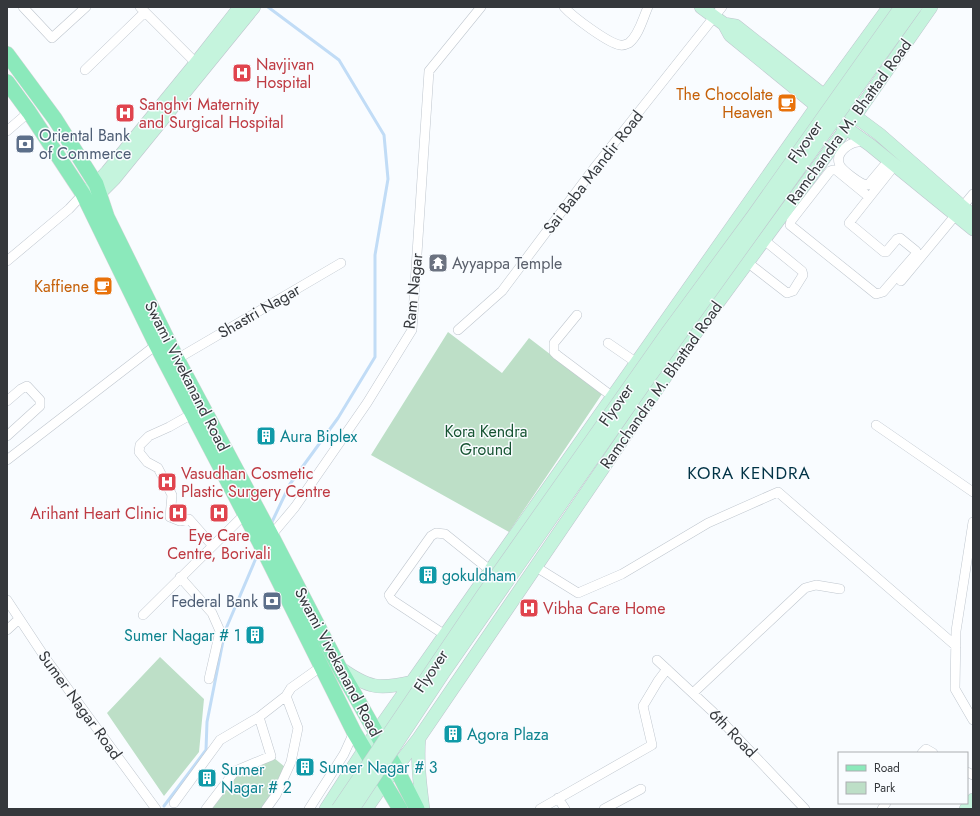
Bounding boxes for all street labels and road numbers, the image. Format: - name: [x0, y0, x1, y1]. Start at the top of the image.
- street label: Ramchandra M. Bhattad Road: [781, 34, 917, 210]
- street label: Sai Baba Mandir Road: [538, 105, 648, 239]
- street label: Flyover: [782, 116, 828, 168]
- street label: Ram Nagar: [398, 251, 428, 330]
- street label: Shastri Nagar: [213, 278, 305, 344]
- street label: Swami Vivekanand Road: [139, 297, 235, 455]
- street label: Ramchandra M. Bhattad Road: [594, 297, 728, 473]
- street label: Flyover: [593, 379, 639, 431]
- street label: Swami Vivekanand Road: [289, 583, 387, 741]
- street label: Flyover: [408, 644, 454, 697]
- street label: Sumer Nagar Road: [33, 646, 127, 764]
- street label: 6th Road: [704, 703, 762, 763]

